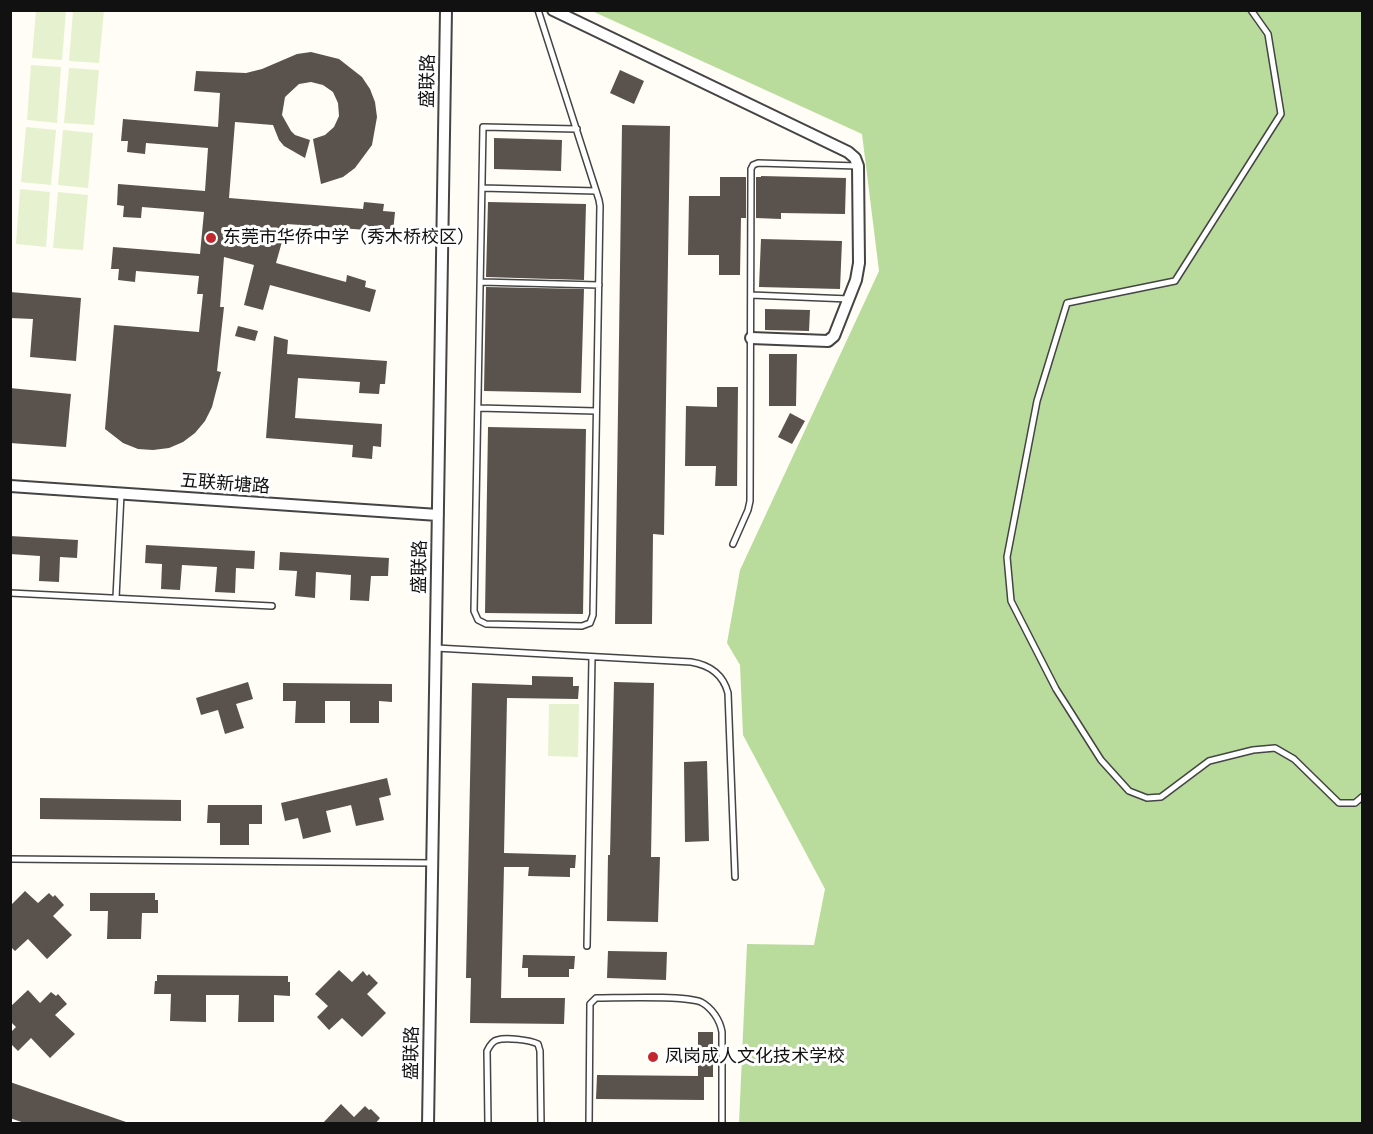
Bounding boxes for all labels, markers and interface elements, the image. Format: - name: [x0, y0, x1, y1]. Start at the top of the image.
- street label: 盛联路: [417, 54, 439, 108]
- place label: 东莞市华侨中学（秀木桥校区）: [223, 227, 475, 249]
- marker: 东莞市华侨中学（秀木桥校区）: [204, 231, 218, 245]
- street label: 五联新塘路: [179, 470, 271, 498]
- street label: 盛联路: [409, 540, 431, 594]
- street label: 盛联路: [401, 1026, 423, 1080]
- place label: 凤岗成人文化技术学校: [665, 1046, 845, 1068]
- marker: 凤岗成人文化技术学校: [646, 1050, 660, 1064]

